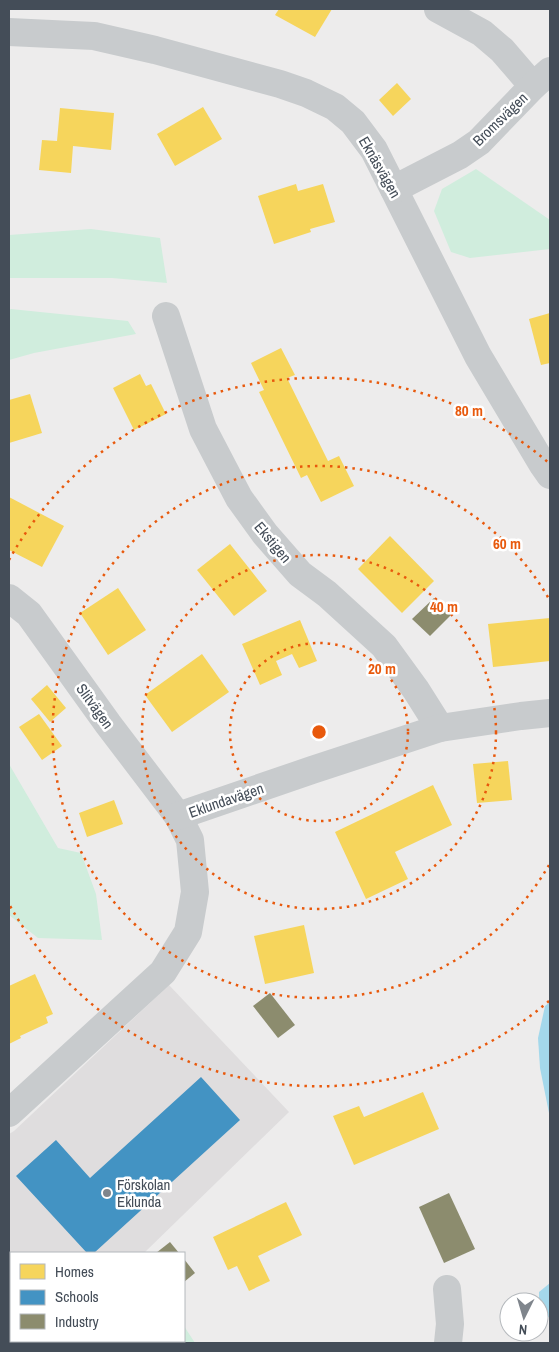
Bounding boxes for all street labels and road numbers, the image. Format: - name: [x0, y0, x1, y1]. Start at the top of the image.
- street label: Bromsvägen: [468, 87, 532, 151]
- street label: Eknäsvägen: [354, 132, 406, 202]
- street label: Ekstigen: [250, 517, 296, 567]
- street label: Slitvägen: [71, 679, 119, 733]
- street label: Eklundavägen: [186, 777, 266, 823]

